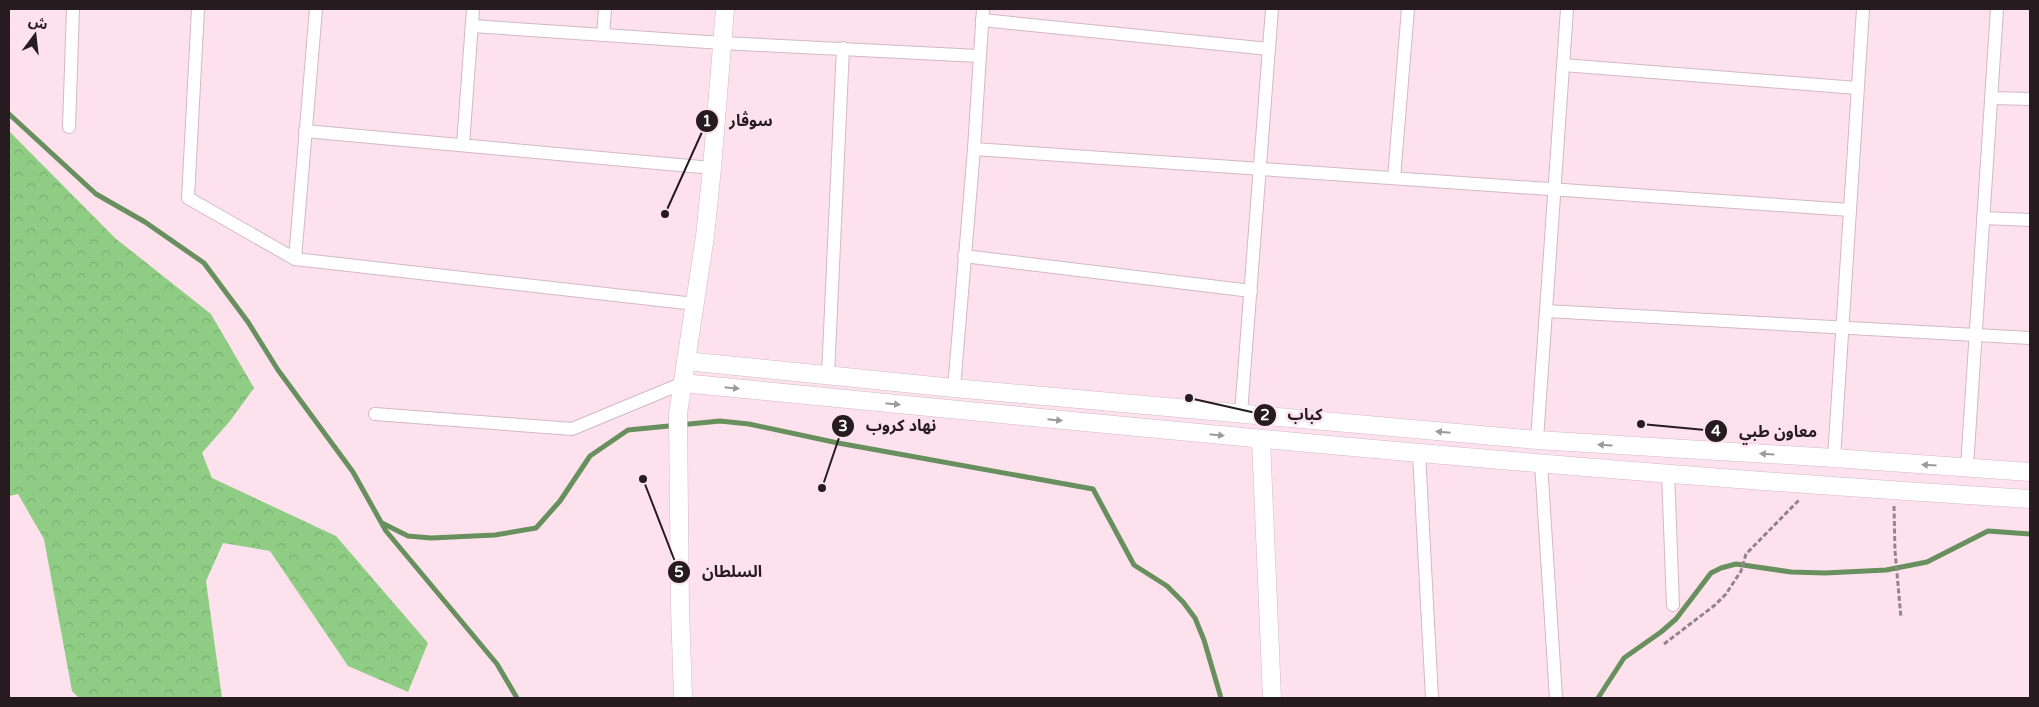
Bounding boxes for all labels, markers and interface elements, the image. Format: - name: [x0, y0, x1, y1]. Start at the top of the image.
- north arrow: [10, 10, 60, 60]
- text: ش: [27, 12, 50, 34]
- callout: سوڤار: [694, 105, 783, 136]
- text: سوڤار: [728, 110, 773, 131]
- text: 1: [702, 112, 712, 130]
- one-way arrow: [724, 384, 740, 392]
- callout: كباب: [1252, 399, 1332, 430]
- one-way arrow: [886, 400, 902, 408]
- text: كباب: [1288, 405, 1323, 425]
- text: 2: [1260, 406, 1270, 424]
- callout: نهاد كروب: [830, 410, 946, 441]
- text: نهاد كروب: [866, 416, 936, 436]
- one-way arrow: [1047, 416, 1063, 424]
- callout: معاون طبي: [1704, 416, 1827, 447]
- text: 3: [838, 417, 848, 435]
- text: 4: [1711, 422, 1721, 440]
- text: معاون طبي: [1739, 422, 1817, 445]
- one-way arrow: [1435, 427, 1451, 435]
- one-way arrow: [1209, 432, 1225, 440]
- one-way arrow: [1597, 440, 1613, 448]
- one-way arrow: [1759, 449, 1775, 457]
- one-way arrow: [1921, 460, 1937, 468]
- callout: السلطان: [667, 556, 772, 587]
- text: السلطان: [702, 562, 762, 582]
- text: 5: [674, 563, 684, 581]

